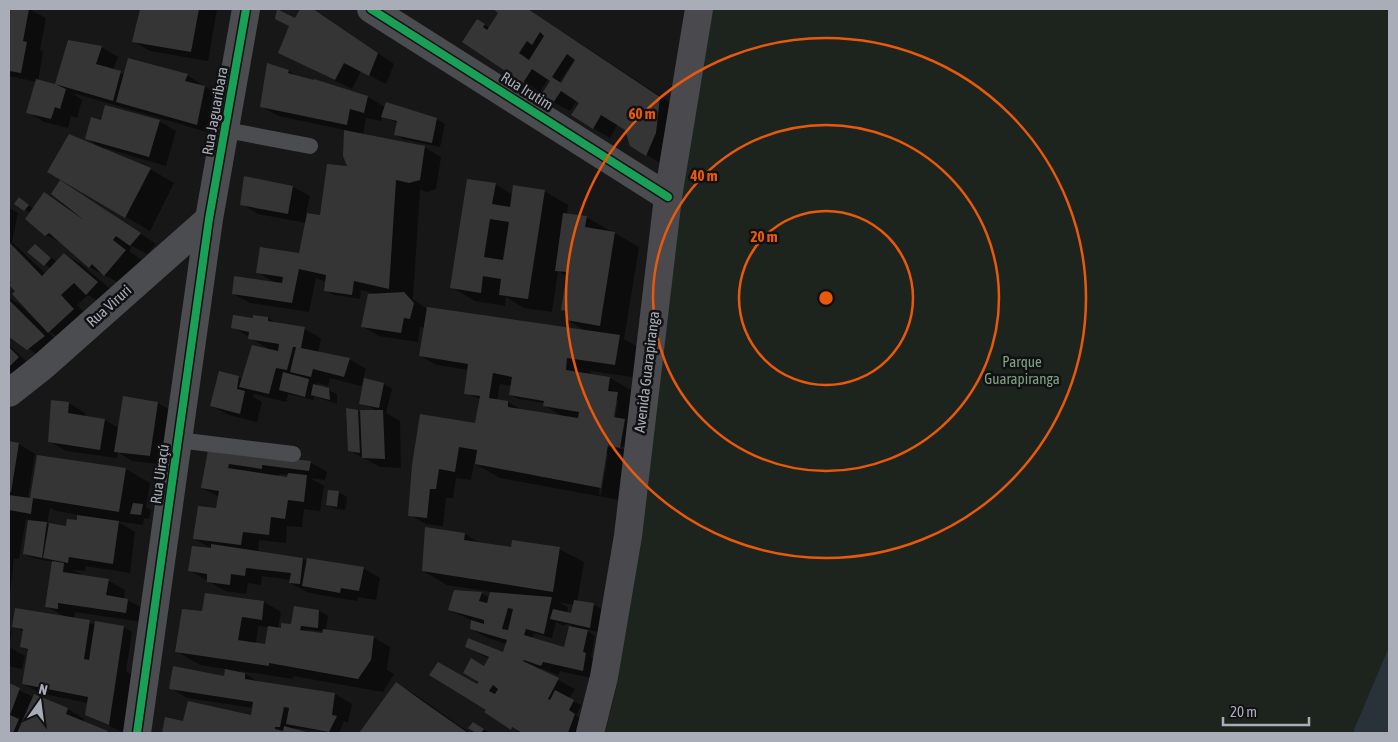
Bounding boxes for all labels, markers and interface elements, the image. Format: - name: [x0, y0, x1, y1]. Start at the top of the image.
- street label: Rua Jaguaribara: [198, 65, 231, 156]
- street label: Rua Irutim: [498, 68, 556, 113]
- text: 60 m: [629, 105, 656, 122]
- text: 40 m: [690, 167, 718, 184]
- text: 20 m: [751, 228, 778, 245]
- street label: Rua Viruri: [83, 281, 134, 330]
- centre of rings: [817, 289, 835, 307]
- street label: Avenida Guarapiranga: [631, 310, 662, 434]
- park label: Parque Guarapiranga: [984, 353, 1060, 387]
- street label: Rua Uiraçú: [147, 443, 172, 505]
- north arrow: [15, 677, 65, 727]
- text: N: [37, 681, 49, 698]
- scale bar: [1223, 694, 1309, 726]
- text: 20 m: [1230, 703, 1257, 720]

